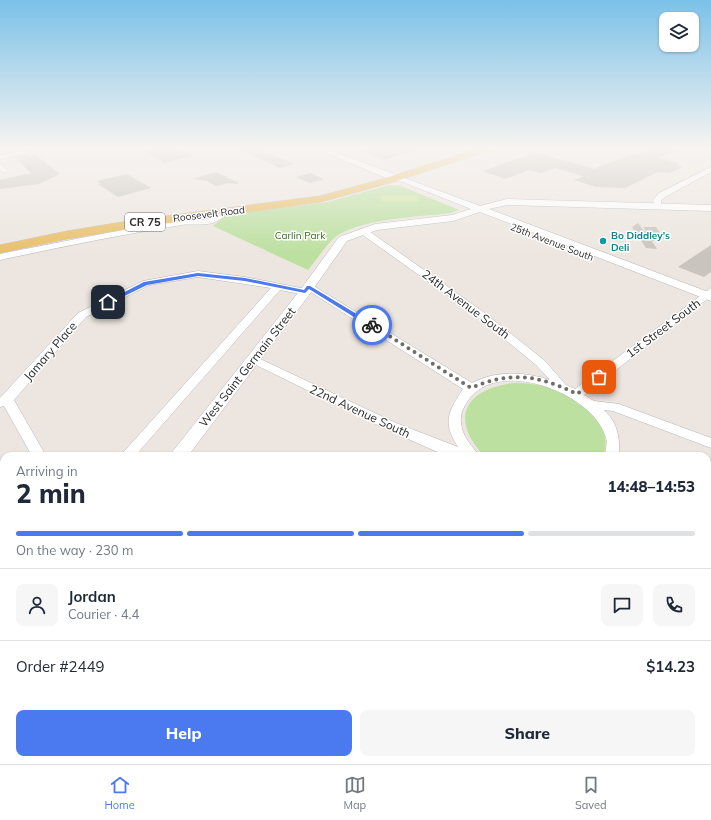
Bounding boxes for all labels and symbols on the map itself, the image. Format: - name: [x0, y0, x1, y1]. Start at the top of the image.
- street label: Roosevelt Road: [172, 203, 246, 225]
- road number: CR 75: [125, 213, 165, 231]
- street label: 25th Avenue South: [508, 220, 596, 264]
- park label: Carlin Park: [275, 229, 326, 242]
- place label: Bo Diddley's Deli: [611, 229, 670, 254]
- marker: Bo Diddley's Deli: [598, 236, 608, 246]
- street label: 24th Avenue South: [419, 266, 513, 342]
- pin: [91, 285, 125, 319]
- street label: 1st Street South: [623, 295, 703, 361]
- street label: West Saint Germain Street: [196, 304, 298, 430]
- courier: [352, 305, 392, 345]
- street label: Jamary Place: [20, 318, 80, 384]
- pin: [582, 360, 616, 394]
- street label: 22nd Avenue South: [307, 381, 413, 441]

